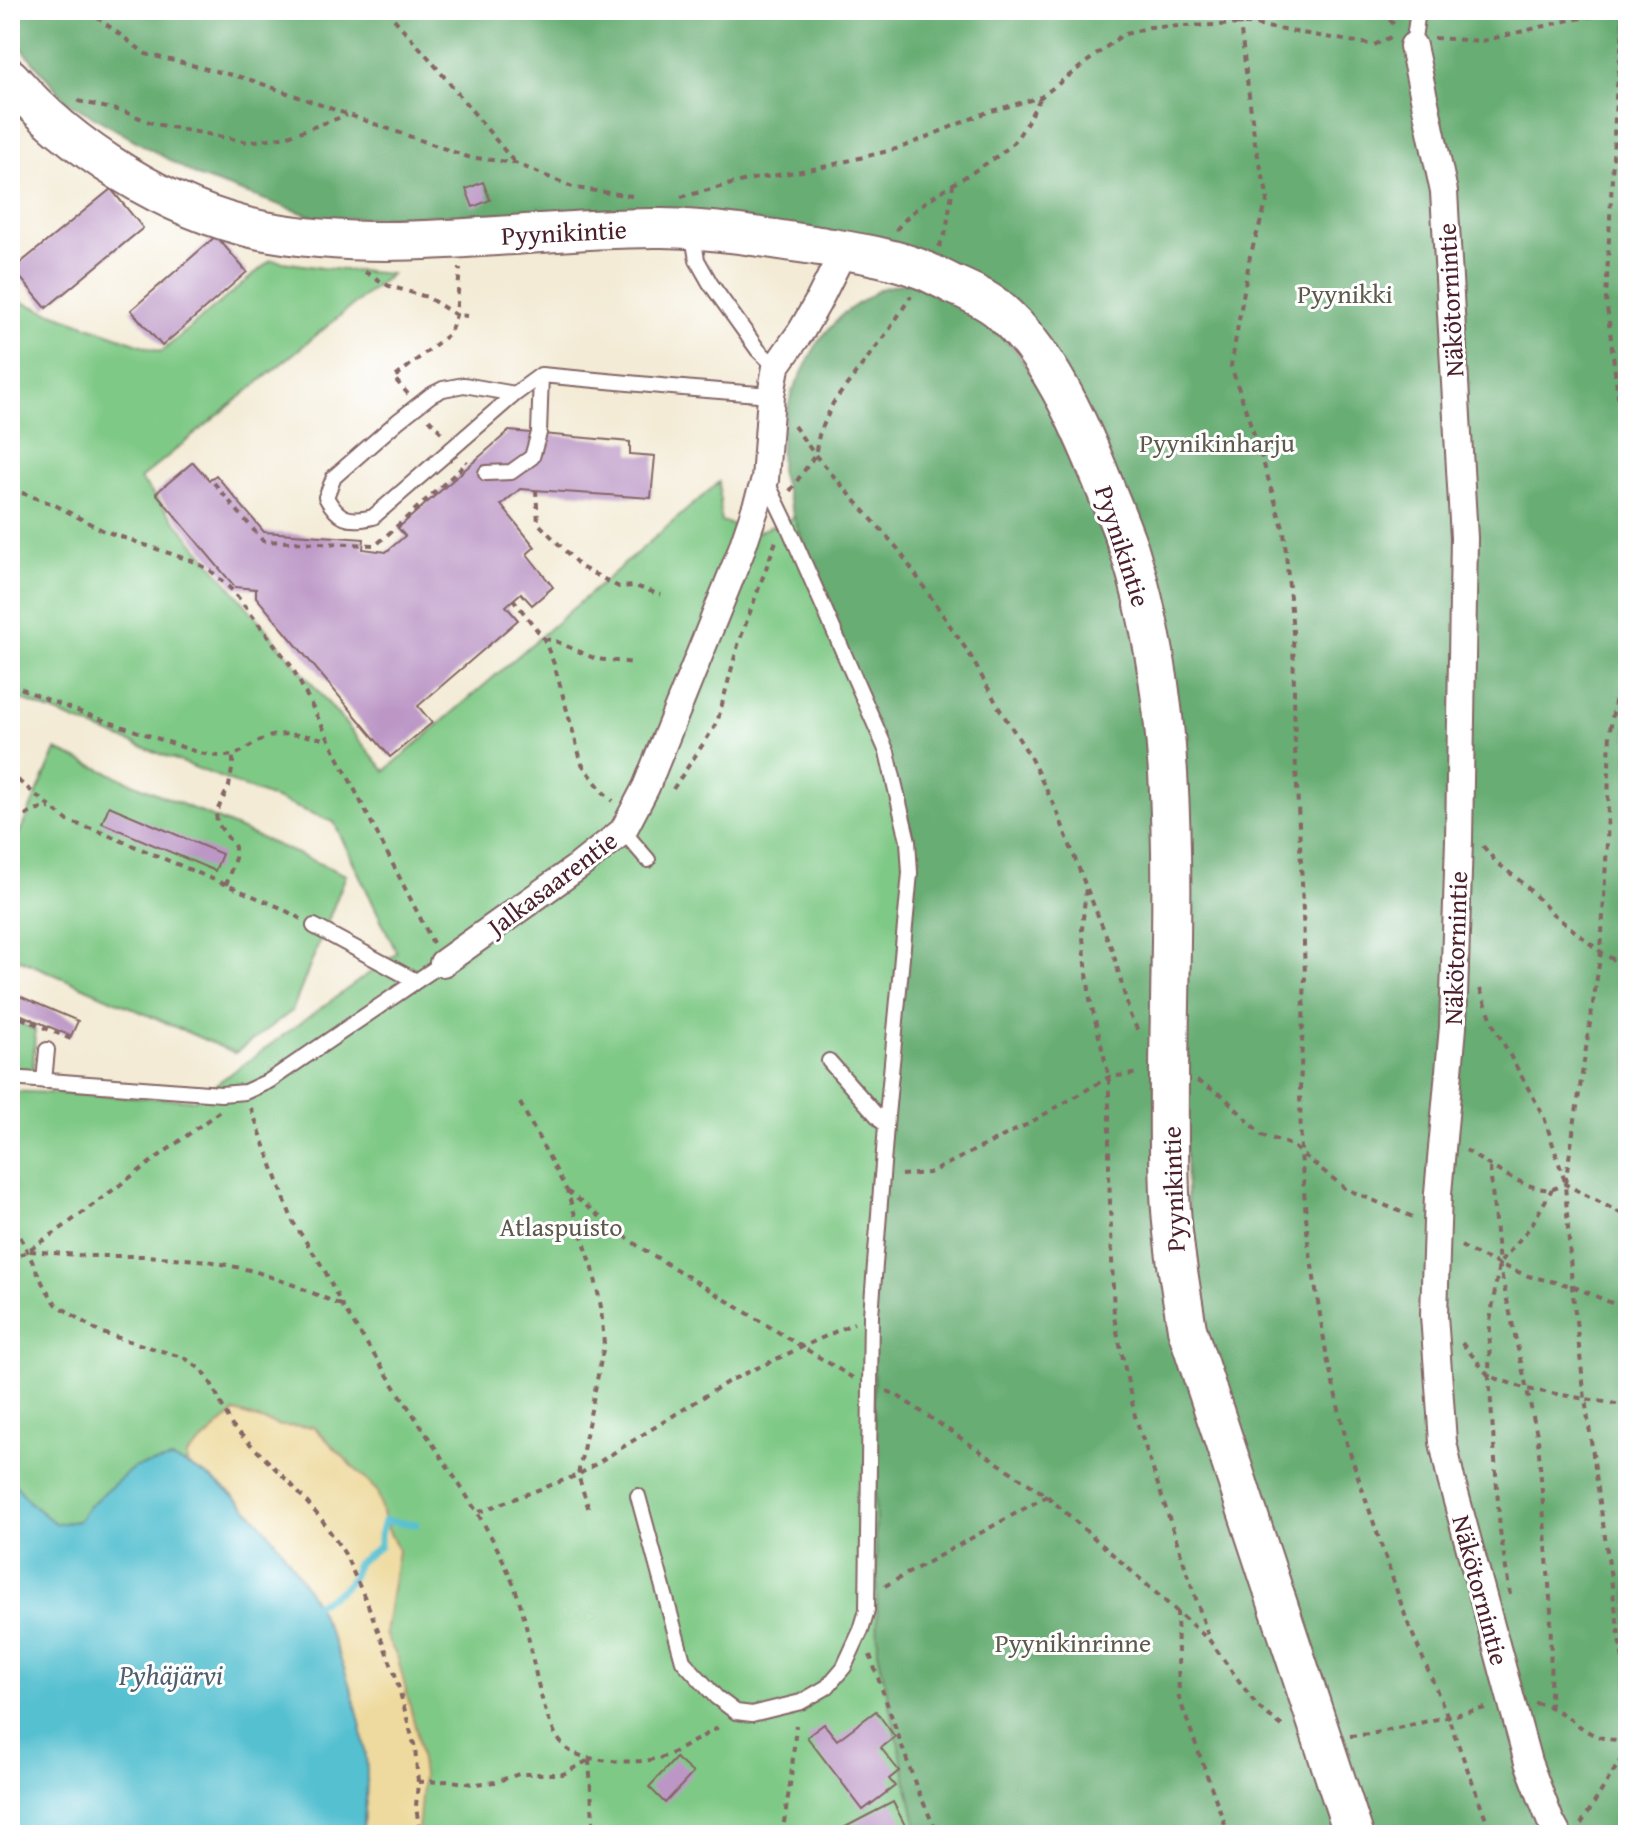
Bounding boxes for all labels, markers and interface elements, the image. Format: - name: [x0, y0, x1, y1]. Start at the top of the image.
- street label: Pyynikintie: [500, 209, 628, 255]
- street label: Näkötornintie: [1426, 222, 1474, 378]
- park label: Pyynikki: [1297, 274, 1393, 313]
- park label: Pyynikinharju: [1139, 423, 1295, 462]
- street label: Pyynikintie: [1085, 480, 1161, 612]
- street label: Jalkasaarentie: [476, 821, 625, 947]
- street label: Näkötornintie: [1433, 870, 1477, 1026]
- street label: Pyynikintie: [1151, 1126, 1195, 1252]
- park label: Atlaspuisto: [499, 1207, 623, 1246]
- street label: Näkötornintie: [1442, 1511, 1520, 1669]
- park label: Pyynikinrinne: [995, 1623, 1151, 1662]
- water label: Pyhäjärvi: [118, 1654, 223, 1695]

